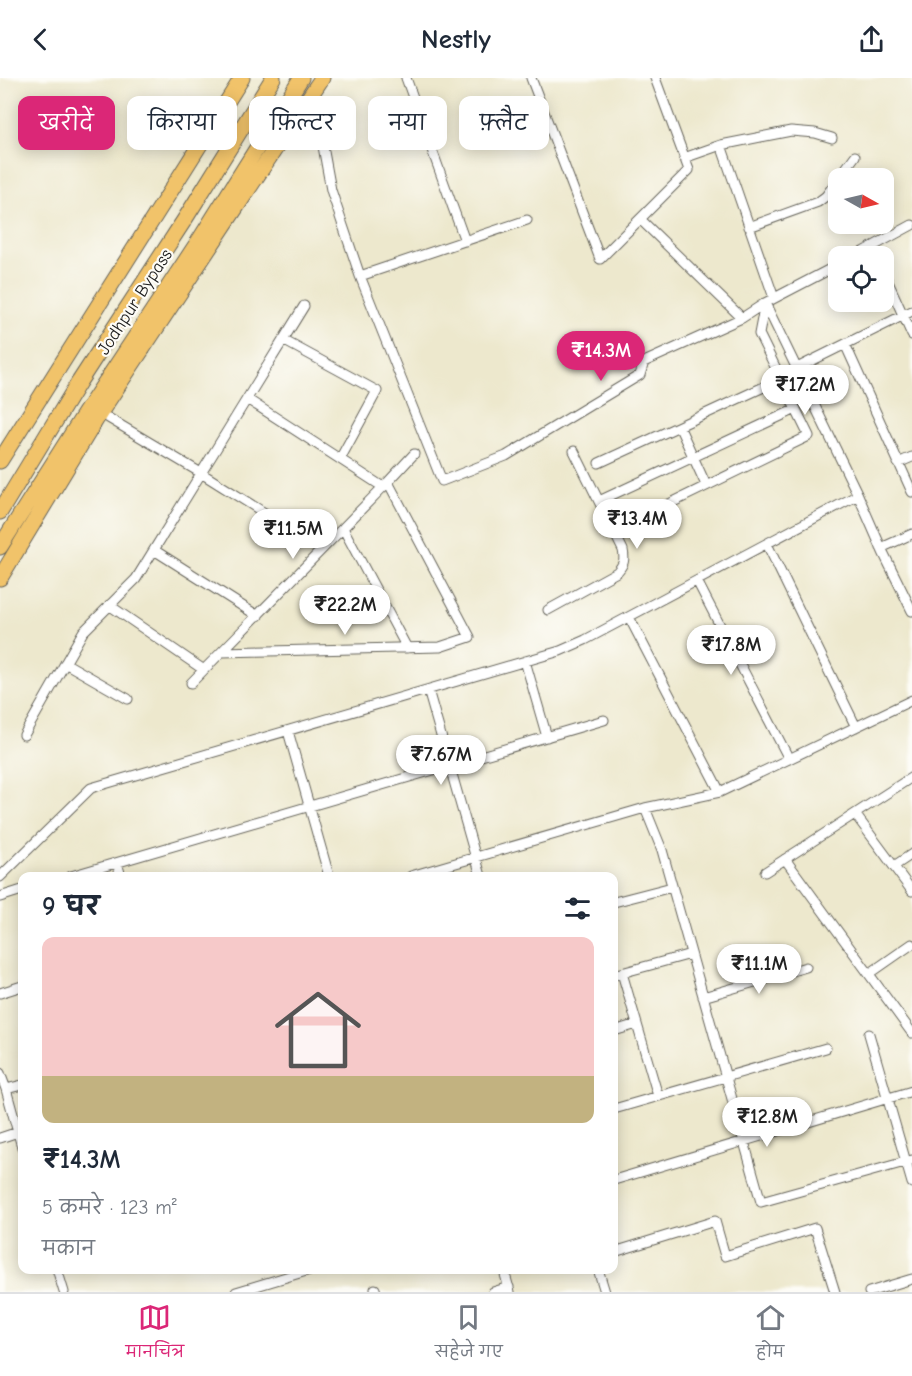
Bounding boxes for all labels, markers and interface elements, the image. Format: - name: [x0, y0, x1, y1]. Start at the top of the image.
- icon: back: [24, 23, 57, 56]
- icon: share: [855, 23, 888, 56]
- text: Nestly: [421, 24, 491, 55]
- chip: खरीदें: [18, 96, 115, 150]
- chip: किराया: [127, 96, 237, 150]
- chip: फ़िल्टर: [249, 96, 356, 150]
- chip: नया: [368, 96, 447, 150]
- chip: फ़्लैट: [459, 96, 549, 150]
- north arrow: [828, 168, 894, 234]
- map controls: [828, 168, 894, 312]
- street label: Jodhpur Bypass: [93, 245, 177, 359]
- button: locate: [828, 246, 894, 312]
- pin: ₹14.3M: [552, 331, 650, 382]
- text: ₹14.3M: [571, 339, 631, 362]
- pin: ₹17.2M: [756, 365, 854, 416]
- text: ₹17.2M: [775, 373, 835, 396]
- pin: ₹13.4M: [588, 499, 686, 550]
- text: ₹13.4M: [607, 507, 667, 530]
- pin: ₹11.5M: [244, 509, 342, 560]
- text: ₹11.5M: [263, 517, 323, 540]
- pin: ₹22.2M: [296, 585, 394, 636]
- text: ₹22.2M: [313, 593, 377, 616]
- pin: ₹17.8M: [682, 625, 780, 676]
- text: ₹17.8M: [701, 633, 761, 656]
- pin: ₹7.67M: [392, 735, 490, 786]
- text: ₹7.67M: [410, 743, 472, 766]
- text: 9 घर: [42, 892, 99, 922]
- icon: filters: [561, 892, 594, 925]
- pin: ₹11.1M: [710, 944, 808, 995]
- text: ₹11.1M: [730, 952, 788, 975]
- icon: home: [264, 976, 372, 1084]
- pin: ₹12.8M: [718, 1097, 816, 1148]
- text: ₹12.8M: [736, 1105, 798, 1128]
- text: ₹14.3M: [42, 1145, 120, 1175]
- text: 5 कमरे · 123 m²: [42, 1196, 177, 1219]
- text: मकान: [42, 1237, 95, 1260]
- tab: मानचित्र: [125, 1301, 184, 1369]
- tab: सहेजे गए: [435, 1301, 503, 1369]
- tab: होम: [754, 1301, 787, 1369]

